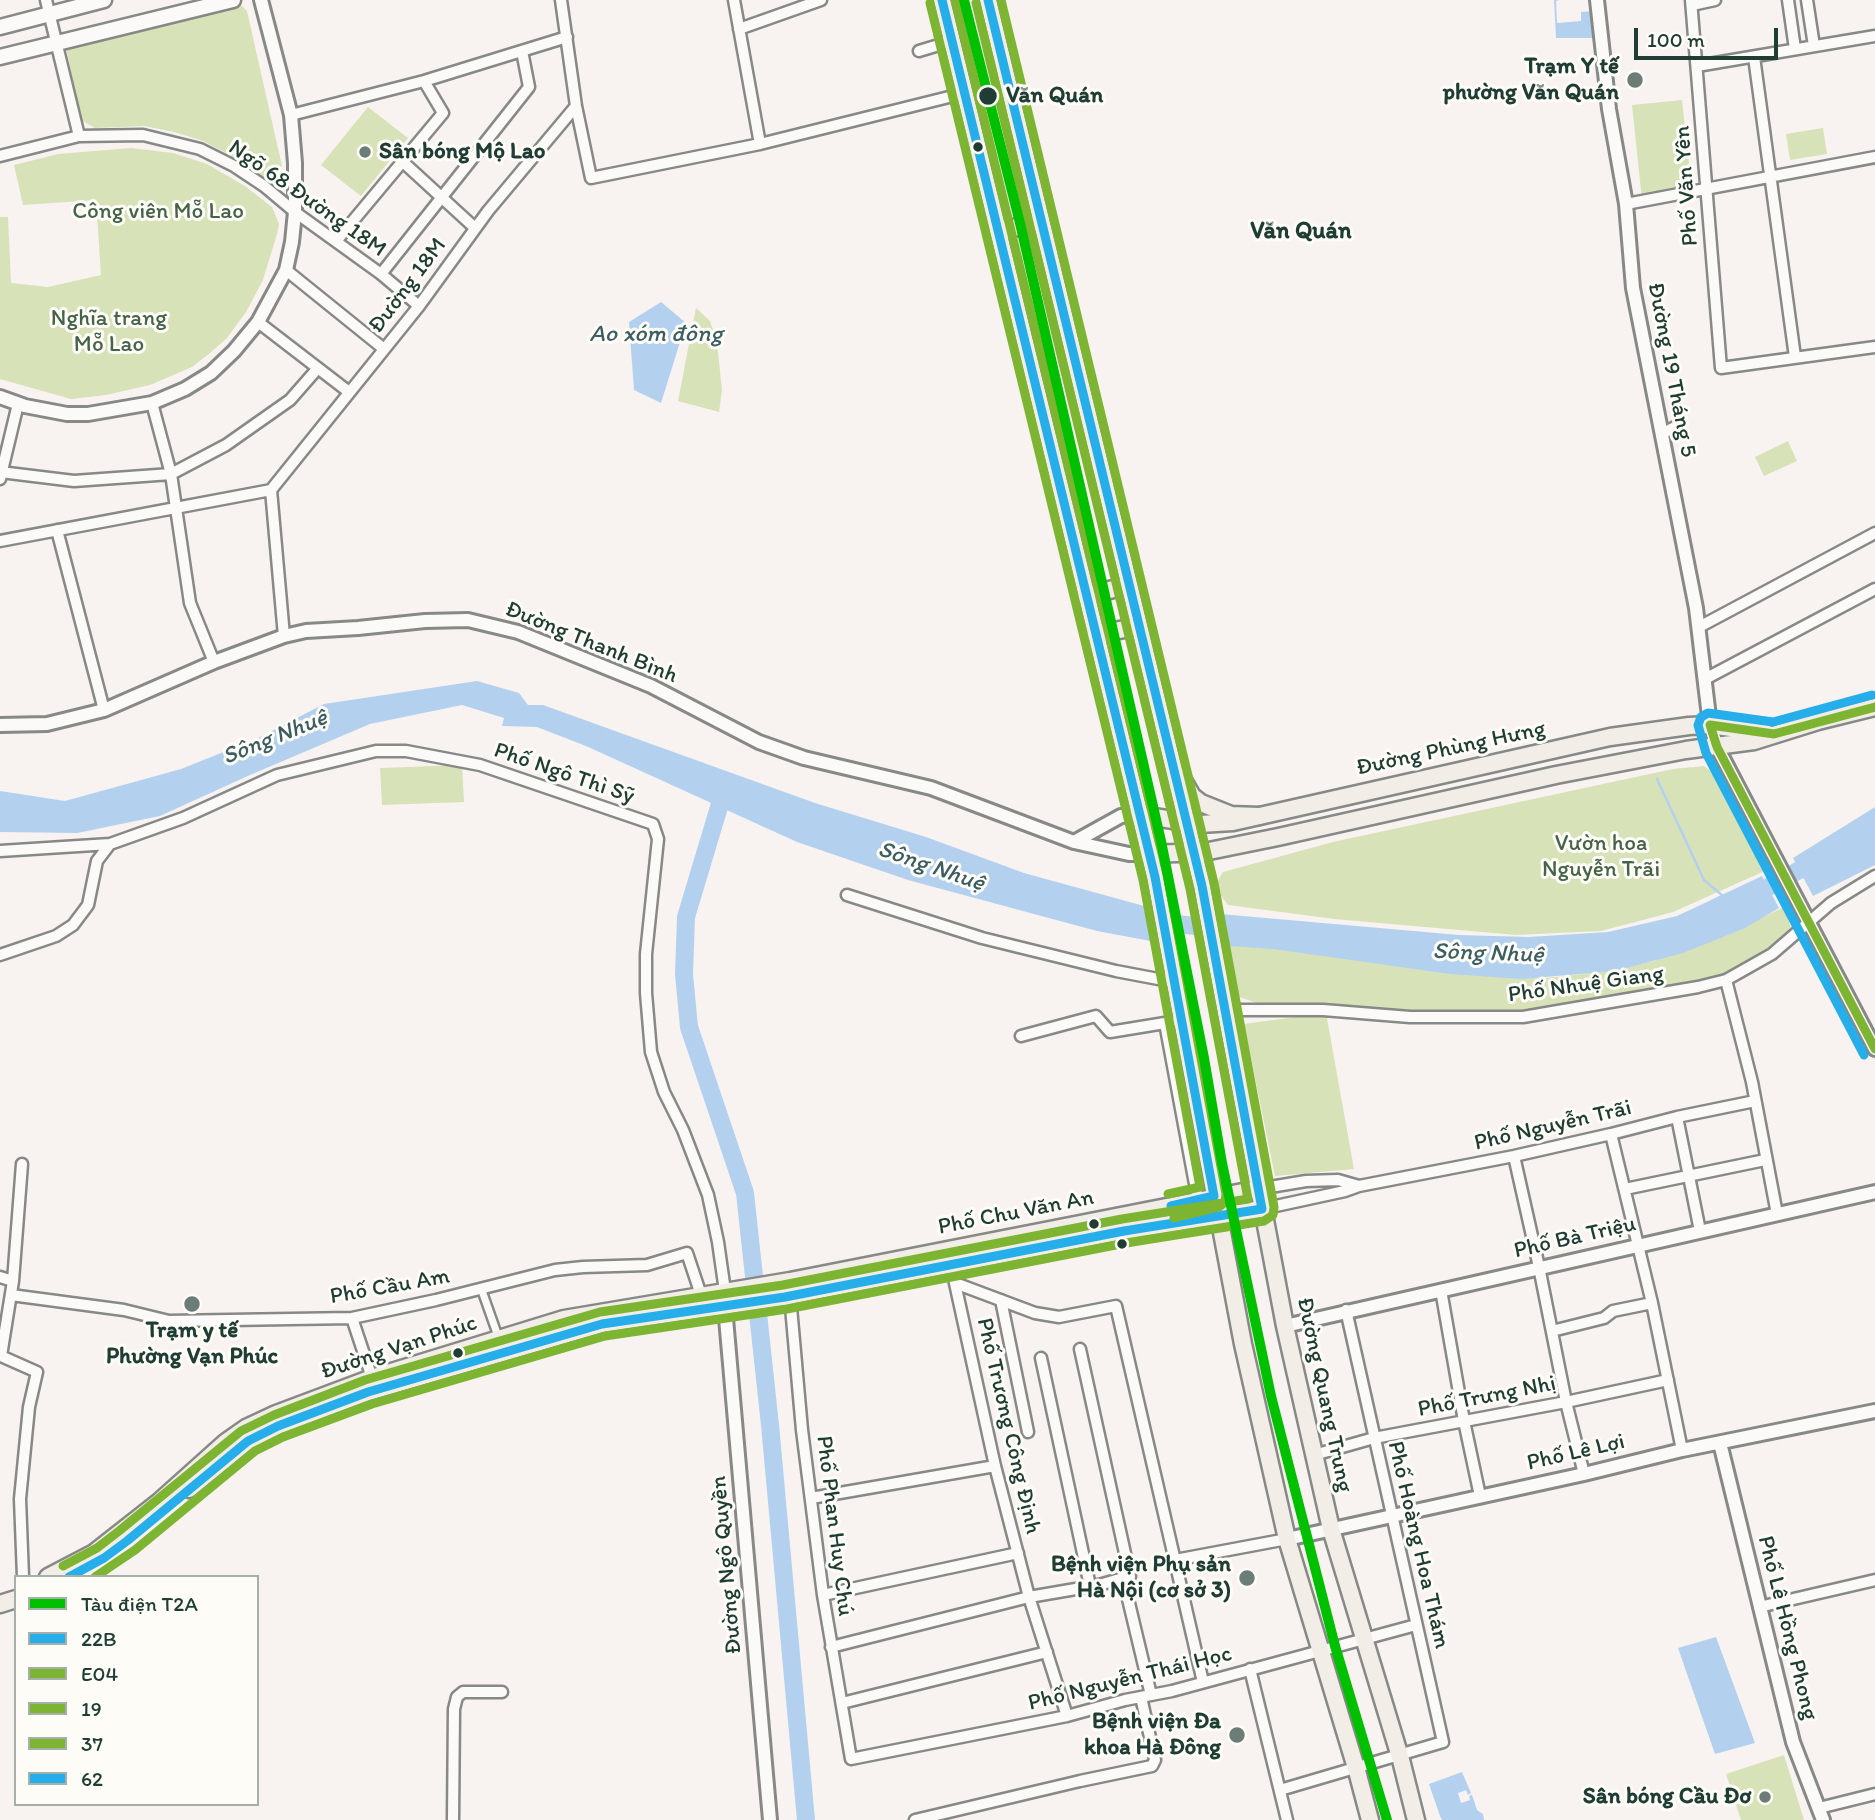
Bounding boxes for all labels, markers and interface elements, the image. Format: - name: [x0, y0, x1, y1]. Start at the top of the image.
- scale bar: [1637, 14, 1780, 58]
- text: 100 m: [1647, 27, 1705, 52]
- place label: Trạm Y tế phường Văn Quán: [1443, 53, 1619, 107]
- marker: Trạm Y tế phường Văn Quán: [1625, 70, 1645, 90]
- place label: Văn Quán: [1006, 82, 1103, 110]
- marker: Văn Quán: [977, 85, 999, 107]
- street label: Phố Văn Yên: [1669, 125, 1705, 247]
- street label: Ngõ 68 Đường 18M: [223, 134, 391, 264]
- place label: Sân bóng Mộ Lao: [379, 138, 545, 166]
- unlabelled marker: [971, 140, 985, 154]
- marker: Sân bóng Mộ Lao: [357, 144, 373, 160]
- park label: Công viên Mỗ Lao: [72, 198, 244, 226]
- district label: Văn Quán: [1250, 218, 1352, 246]
- street label: Đường 18M: [363, 233, 453, 339]
- street label: Đường 19 Tháng 5: [1641, 280, 1701, 460]
- park label: Nghĩa trang Mỗ Lao: [51, 305, 167, 359]
- water label: Ao xóm đông: [589, 321, 723, 349]
- street label: Đường Thanh Bình: [501, 596, 681, 690]
- water label: Sông Nhuệ: [218, 704, 332, 772]
- street label: Đường Phùng Hưng: [1354, 715, 1548, 783]
- street label: Phố Ngô Thì Sỹ: [490, 737, 638, 811]
- park label: Vườn hoa Nguyễn Trãi: [1542, 830, 1660, 884]
- water label: Sông Nhuệ: [874, 835, 988, 899]
- water label: Sông Nhuệ: [1432, 938, 1544, 970]
- street label: Phố Nhuệ Giang: [1506, 960, 1666, 1010]
- street label: Phố Nguyễn Trãi: [1472, 1094, 1634, 1158]
- street label: Phố Chu Văn An: [936, 1184, 1096, 1242]
- street label: Phố Bà Triệu: [1511, 1211, 1639, 1265]
- unlabelled marker: [1087, 1217, 1101, 1231]
- unlabelled marker: [1115, 1237, 1129, 1251]
- street label: Phố Cầu Am: [328, 1263, 452, 1311]
- marker: Trạm y tế Phường Vạn Phúc: [182, 1294, 202, 1314]
- street label: Đường Quang Trung: [1290, 1295, 1358, 1495]
- street label: Đường Vạn Phúc: [318, 1310, 480, 1386]
- street label: Phố Trương Công Định: [970, 1315, 1046, 1537]
- place label: Trạm y tế Phường Vạn Phúc: [106, 1317, 278, 1371]
- unlabelled marker: [451, 1346, 465, 1360]
- street label: Phố Trưng Nhị: [1416, 1370, 1558, 1424]
- street label: Phố Lê Lợi: [1524, 1428, 1628, 1478]
- street label: Phố Phan Huy Chú: [809, 1434, 859, 1618]
- street label: Phố Hoàng Hoa Thám: [1381, 1439, 1455, 1651]
- street label: Đường Ngô Quyền: [705, 1475, 749, 1655]
- street label: Phố Lê Hồng Phong: [1751, 1533, 1823, 1723]
- place label: Bệnh viện Phụ sản Hà Nội (cơ sở 3): [1051, 1551, 1231, 1605]
- marker: Bệnh viện Phụ sản Hà Nội (cơ sở 3): [1237, 1568, 1257, 1588]
- legend: [14, 1575, 259, 1806]
- text: Tàu điện T2A: [81, 1591, 198, 1616]
- text: 22B: [81, 1626, 117, 1651]
- street label: Phố Nguyễn Thái Học: [1025, 1640, 1235, 1718]
- text: E04: [81, 1661, 118, 1686]
- text: 19: [81, 1696, 102, 1721]
- place label: Bệnh viện Đa khoa Hà Đông: [1084, 1708, 1221, 1762]
- marker: Bệnh viện Đa khoa Hà Đông: [1227, 1725, 1247, 1745]
- text: 37: [81, 1731, 103, 1756]
- text: 62: [81, 1766, 103, 1791]
- place label: Sân bóng Cầu Đơ: [1583, 1783, 1751, 1811]
- marker: Sân bóng Cầu Đơ: [1757, 1789, 1773, 1805]

